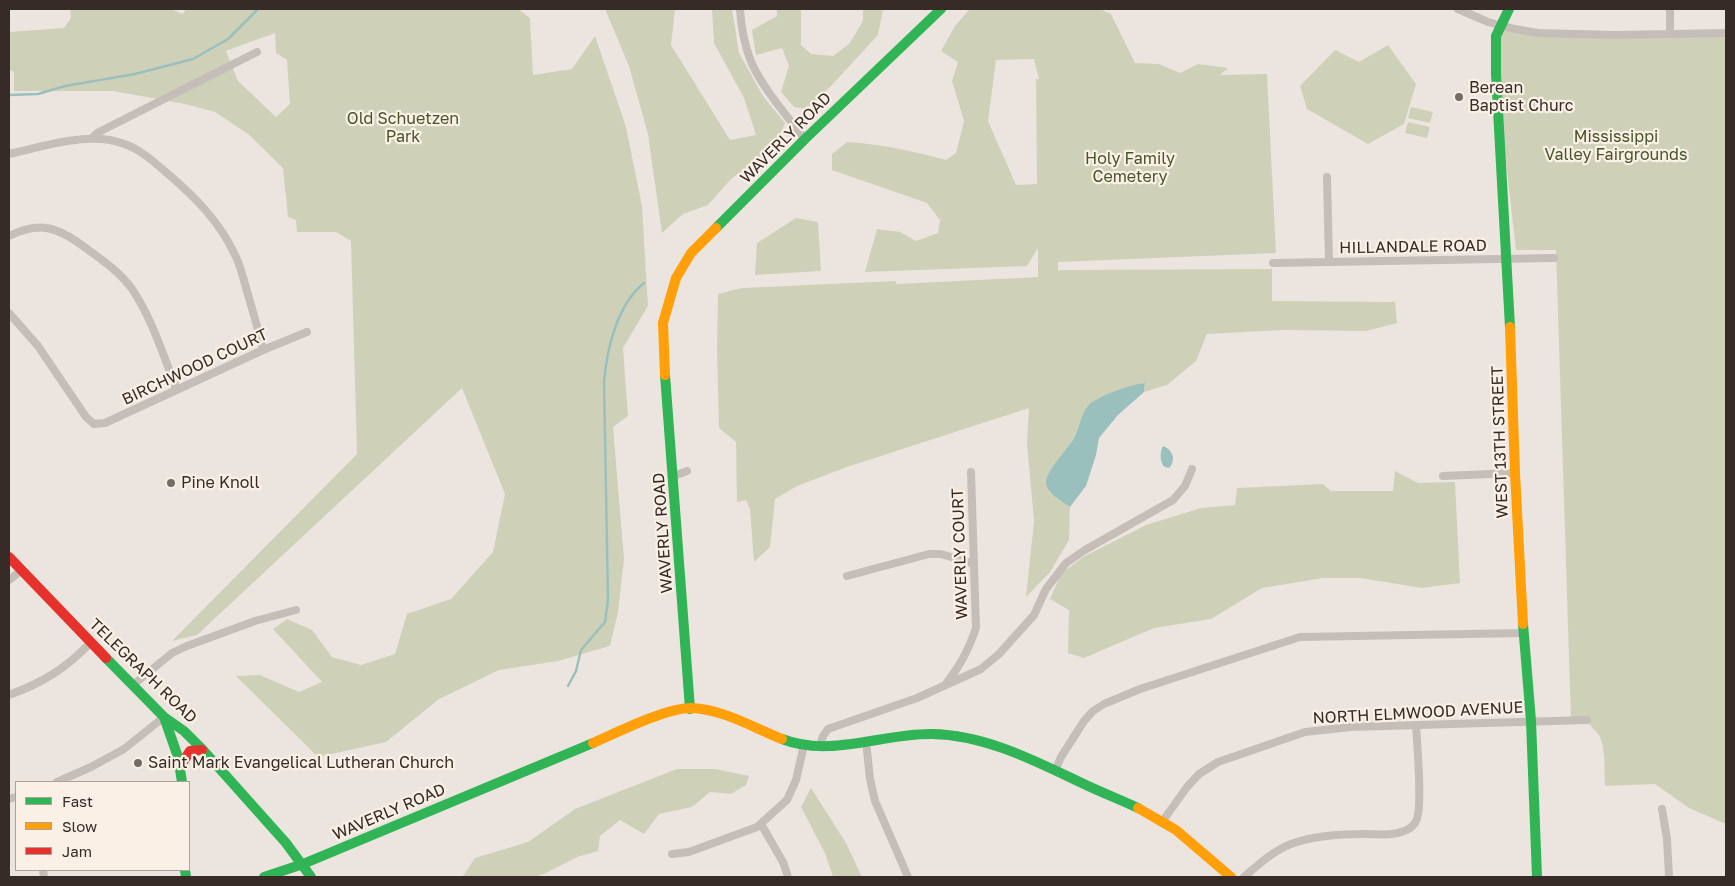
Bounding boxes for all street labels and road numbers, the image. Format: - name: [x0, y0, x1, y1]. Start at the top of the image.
- street label: WAVERLY ROAD: [737, 89, 835, 187]
- street label: HILLANDALE ROAD: [1339, 236, 1487, 258]
- street label: BIRCHWOOD COURT: [119, 325, 271, 409]
- street label: WEST 13TH STREET: [1488, 365, 1512, 519]
- street label: WAVERLY ROAD: [649, 472, 677, 594]
- street label: WAVERLY COURT: [948, 488, 972, 620]
- street label: TELEGRAPH ROAD: [85, 615, 201, 727]
- street label: NORTH ELMWOOD AVENUE: [1312, 698, 1524, 728]
- street label: WAVERLY ROAD: [330, 780, 448, 844]

